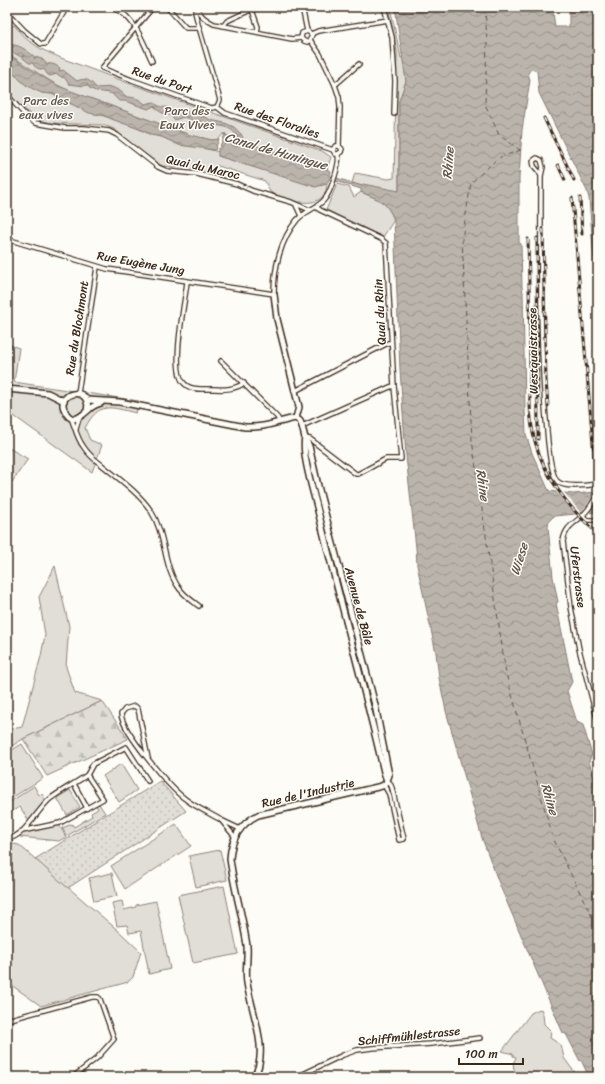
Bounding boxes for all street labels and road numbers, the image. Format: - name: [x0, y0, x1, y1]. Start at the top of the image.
- street label: Rue du Port: [129, 60, 196, 101]
- street label: Rue des Floralies: [232, 95, 323, 145]
- street label: Quai du Maroc: [164, 148, 242, 186]
- street label: Rue Eugène Jung: [95, 244, 187, 282]
- street label: Quai du Rhin: [367, 278, 393, 346]
- street label: Rue du Blochmont: [59, 279, 95, 377]
- street label: Westquaistrasse: [521, 307, 545, 394]
- street label: Uferstrasse: [563, 545, 593, 609]
- street label: Avenue de Bâle: [338, 563, 380, 648]
- street label: Rue de l'Industrie: [259, 772, 357, 814]
- street label: Schiffmühlestrasse: [357, 1020, 461, 1052]

